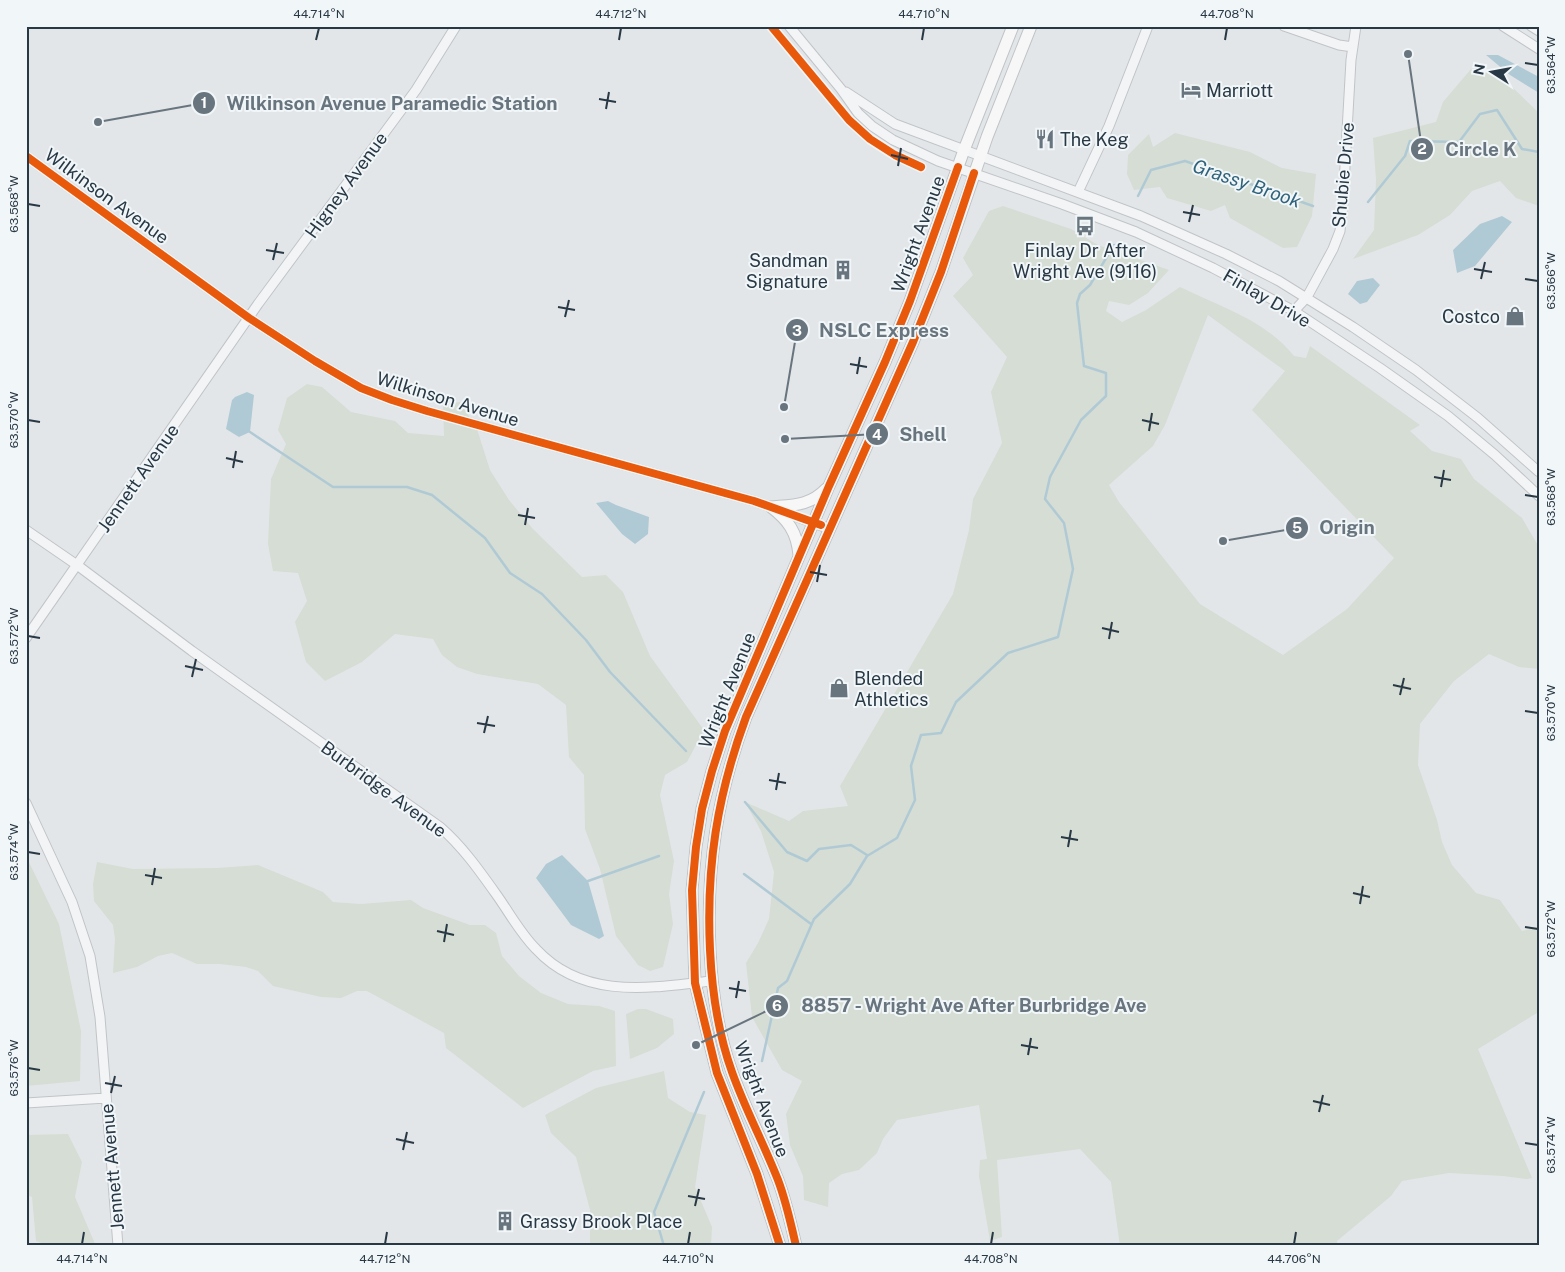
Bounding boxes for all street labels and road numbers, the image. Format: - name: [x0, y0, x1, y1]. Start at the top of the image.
- street label: Shubie Drive: [1328, 121, 1358, 229]
- street label: Higney Avenue: [301, 128, 391, 242]
- street label: Wilkinson Avenue: [41, 144, 173, 248]
- street label: Wright Avenue: [887, 173, 949, 295]
- street label: Finlay Drive: [1219, 264, 1315, 332]
- street label: Wilkinson Avenue: [374, 367, 522, 431]
- street label: Jennett Avenue: [93, 420, 183, 536]
- street label: Wright Avenue: [694, 629, 760, 751]
- street label: Burbridge Avenue: [317, 736, 451, 842]
- street label: Wright Avenue: [730, 1038, 794, 1160]
- street label: Jennett Avenue: [96, 1103, 128, 1231]

